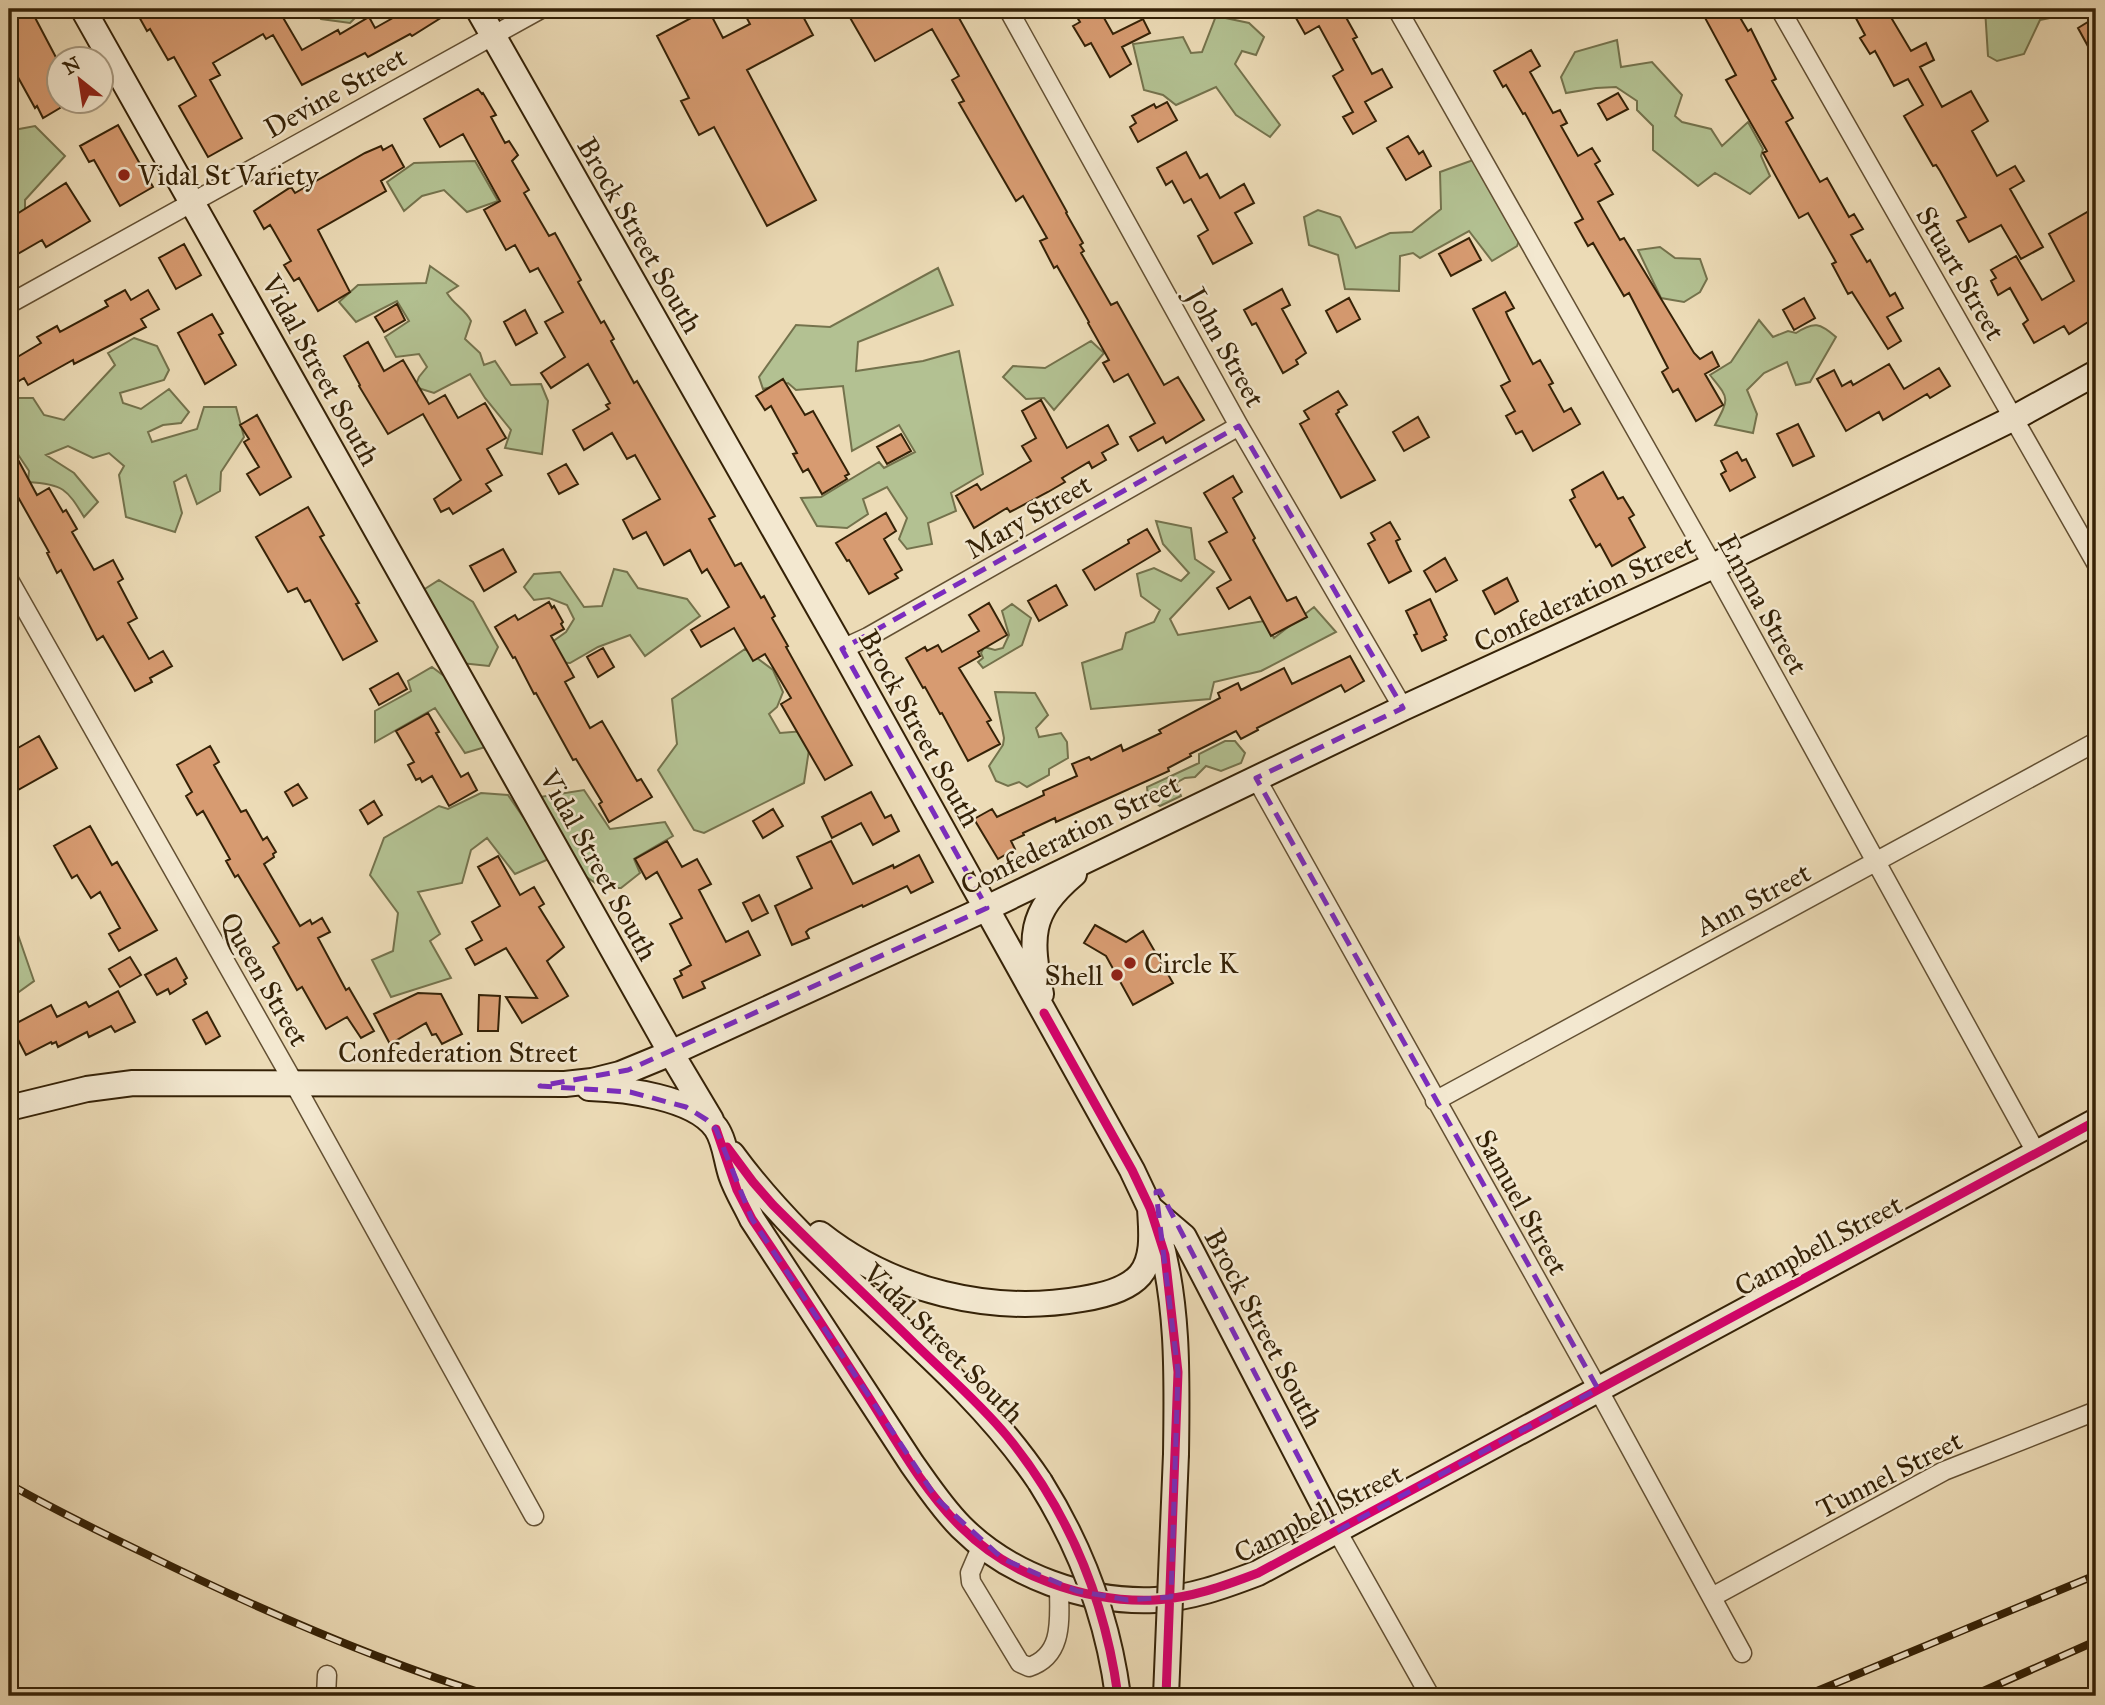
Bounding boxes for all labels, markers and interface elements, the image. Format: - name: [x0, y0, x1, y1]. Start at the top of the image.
- street label: Devine Street: [258, 39, 413, 146]
- north arrow: [46, 46, 116, 116]
- text: N: [59, 52, 84, 80]
- street label: Brock Street South: [569, 131, 710, 340]
- place label: Vidal St Variety: [137, 158, 319, 193]
- marker: Vidal St Variety: [116, 167, 132, 183]
- street label: Stuart Street: [1908, 200, 2013, 346]
- street label: Vidal Street South: [253, 268, 388, 472]
- street label: John Street: [1177, 279, 1273, 413]
- street label: Mary Street: [959, 466, 1098, 567]
- street label: Confederation Street: [1468, 527, 1700, 660]
- street label: Emma Street: [1710, 528, 1815, 680]
- street label: Brock Street South: [851, 623, 988, 833]
- street label: Vidal Street South: [531, 763, 666, 967]
- street label: Confederation Street: [955, 766, 1186, 903]
- street label: Ann Street: [1689, 855, 1817, 945]
- street label: Queen Street: [212, 906, 317, 1052]
- place label: Circle K: [1144, 946, 1239, 981]
- marker: Circle K: [1122, 955, 1138, 971]
- place label: Shell: [1045, 958, 1103, 993]
- marker: Shell: [1109, 967, 1125, 983]
- street label: Confederation Street: [338, 1035, 578, 1070]
- street label: Samuel Street: [1467, 1123, 1576, 1281]
- street label: Campbell Street: [1729, 1187, 1908, 1304]
- street label: Brock Street South: [1196, 1223, 1331, 1434]
- street label: Vidal Street South: [855, 1255, 1032, 1431]
- street label: Tunnel Street: [1811, 1423, 1968, 1526]
- street label: Campbell Street: [1228, 1456, 1408, 1571]

